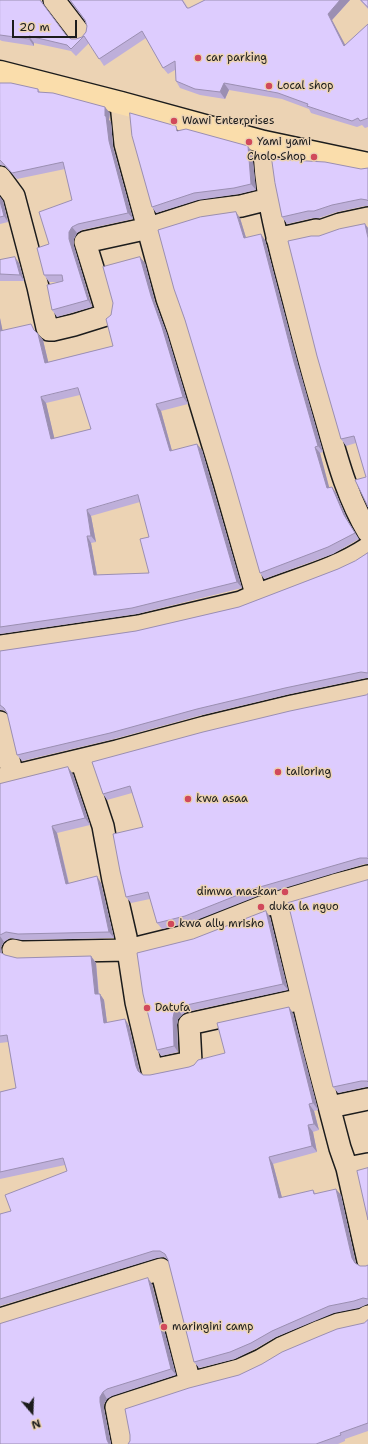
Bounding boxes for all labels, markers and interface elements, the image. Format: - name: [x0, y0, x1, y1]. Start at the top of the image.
- scale bar: [14, 12, 79, 38]
- text: 20 m: [19, 19, 50, 35]
- place label: car parking: [206, 51, 267, 65]
- marker: car parking: [193, 53, 203, 63]
- place label: Local shop: [277, 79, 333, 93]
- marker: Local shop: [264, 81, 274, 91]
- place label: Wawi Enterprises: [182, 114, 274, 128]
- marker: Wawi Enterprises: [169, 116, 179, 126]
- place label: Yami yami: [257, 135, 311, 149]
- marker: Yami yami: [244, 137, 254, 147]
- place label: Cholo Shop: [247, 150, 306, 164]
- marker: Cholo Shop: [309, 152, 319, 162]
- place label: tailoring: [286, 765, 331, 779]
- marker: tailoring: [273, 767, 283, 777]
- place label: kwa asaa: [196, 792, 248, 806]
- marker: kwa asaa: [183, 794, 193, 804]
- place label: dimwa maskan: [197, 885, 277, 899]
- marker: dimwa maskan: [280, 887, 290, 897]
- place label: duka la nguo: [269, 900, 339, 914]
- marker: duka la nguo: [256, 902, 266, 912]
- place label: kwa ally mrisho: [179, 917, 264, 931]
- marker: kwa ally mrisho: [166, 919, 176, 929]
- place label: Datufa: [155, 1001, 190, 1015]
- marker: Datufa: [142, 1003, 152, 1013]
- place label: maringini camp: [172, 1320, 253, 1334]
- marker: maringini camp: [159, 1322, 169, 1332]
- north arrow: [12, 1392, 52, 1432]
- text: N: [30, 1415, 43, 1432]

